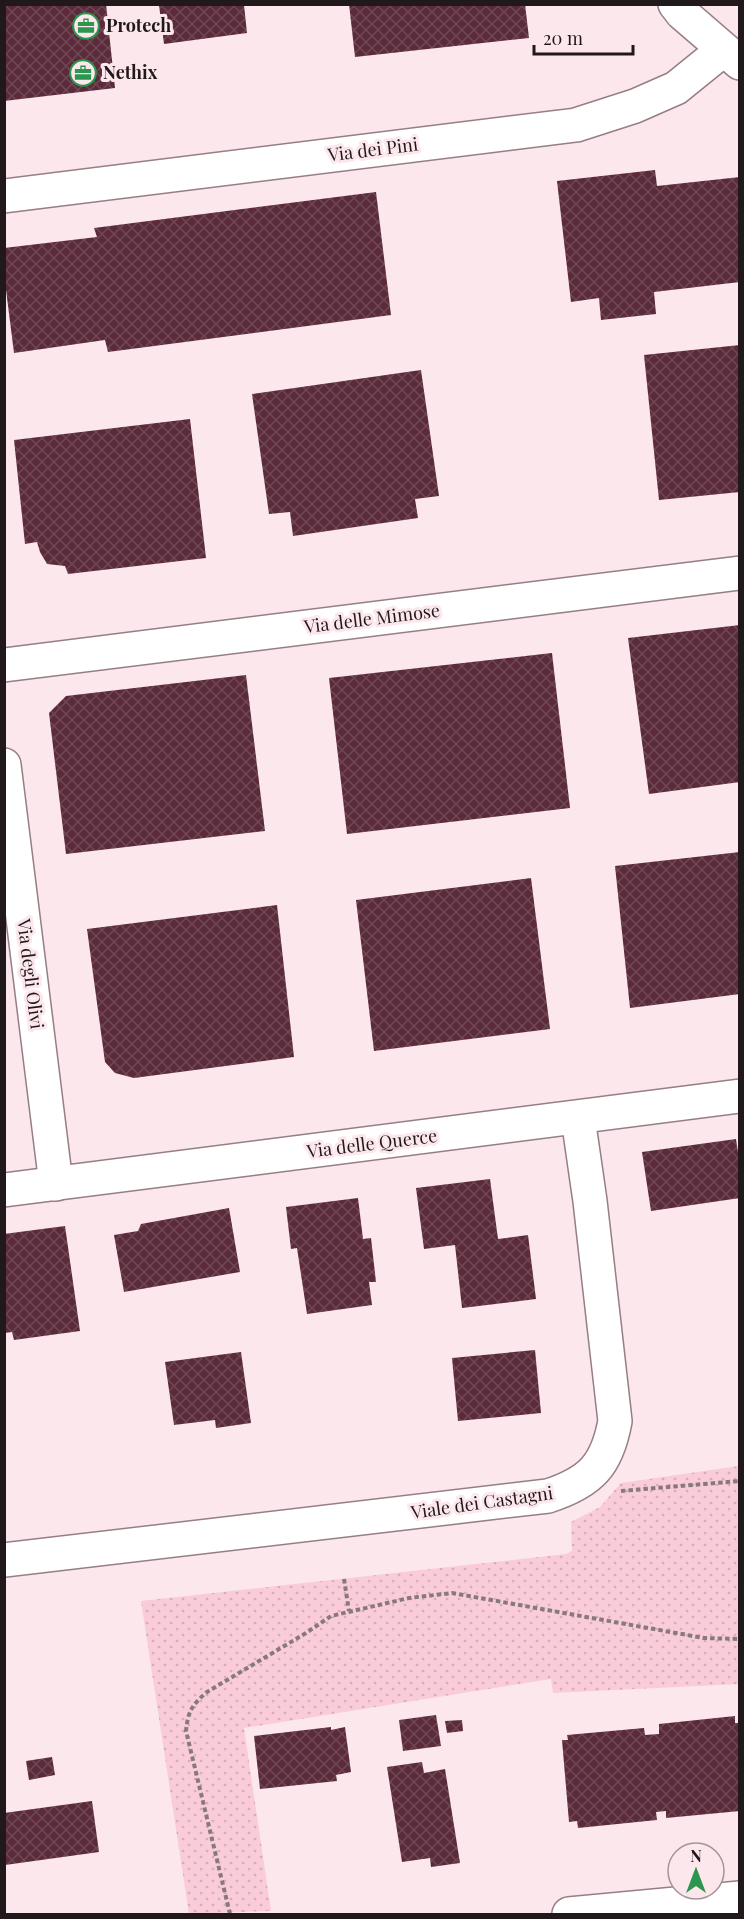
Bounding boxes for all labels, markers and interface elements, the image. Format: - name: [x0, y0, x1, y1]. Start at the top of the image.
- office icon: Protech: [71, 11, 101, 41]
- place label: Protech: [106, 13, 171, 37]
- scale bar: [534, 18, 633, 56]
- text: 20 m: [543, 26, 583, 50]
- office icon: Nethix: [68, 58, 98, 88]
- place label: Nethix: [103, 60, 158, 84]
- street label: Via dei Pini: [326, 132, 419, 167]
- street label: Via delle Mimose: [302, 598, 441, 638]
- street label: Via degli Olivi: [12, 916, 50, 1030]
- street label: Via delle Querce: [304, 1123, 438, 1163]
- street label: Viale dei Castagni: [408, 1480, 554, 1524]
- north arrow: [666, 1841, 726, 1901]
- text: N: [690, 1845, 702, 1866]

